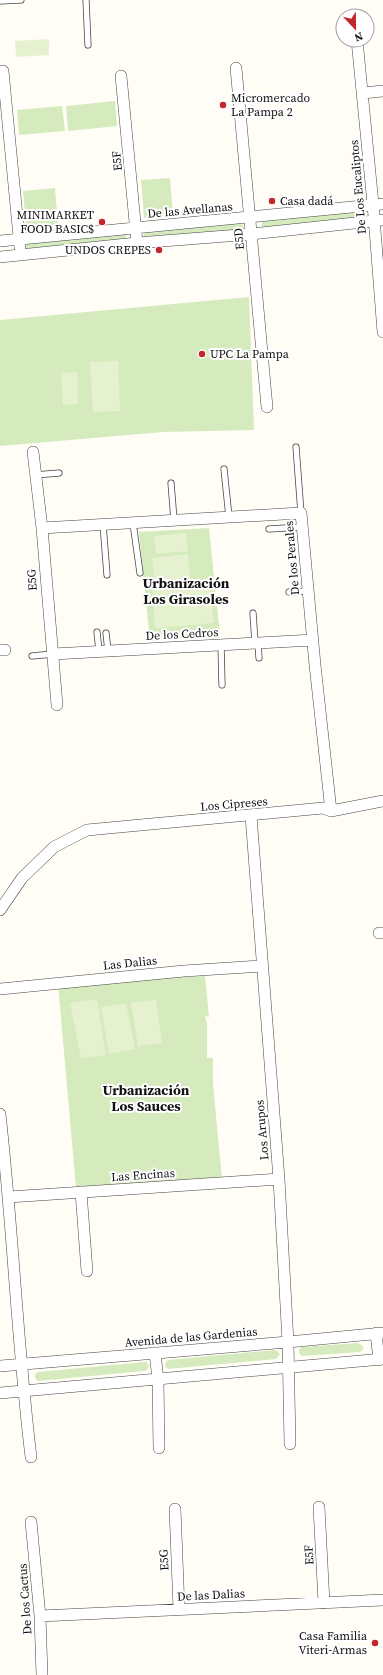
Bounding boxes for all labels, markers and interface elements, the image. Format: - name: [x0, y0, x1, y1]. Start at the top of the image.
- north arrow: [335, 8, 375, 48]
- text: N: [352, 28, 365, 45]
- place label: Micromercado La Pampa 2: [231, 90, 310, 120]
- marker: Micromercado La Pampa 2: [218, 100, 228, 110]
- street label: De Los Eucaliptos: [346, 139, 370, 235]
- street label: E5F: [108, 150, 126, 172]
- place label: Casa dadá: [280, 193, 334, 209]
- marker: Casa dadá: [267, 196, 277, 206]
- street label: De las Avellanas: [147, 198, 233, 222]
- place label: MINIMARKET FOOD BASIC$: [17, 207, 95, 237]
- marker: MINIMARKET FOOD BASIC$: [97, 217, 107, 227]
- street label: E5D: [230, 227, 248, 251]
- place label: UNDOS CREPES: [65, 242, 151, 258]
- marker: UNDOS CREPES: [154, 245, 164, 255]
- place label: UPC La Pampa: [210, 346, 290, 362]
- marker: UPC La Pampa: [197, 349, 207, 359]
- street label: De los Perales: [281, 520, 303, 596]
- street label: E5G: [23, 569, 41, 591]
- district label: Urbanización Los Girasoles: [143, 573, 230, 609]
- street label: De los Cedros: [145, 624, 219, 644]
- street label: Los Cipreses: [200, 793, 268, 815]
- street label: Las Dalias: [102, 952, 158, 974]
- district label: Urbanización Los Sauces: [103, 1080, 190, 1116]
- street label: Los Arupos: [251, 1099, 273, 1161]
- street label: Las Encinas: [111, 1165, 175, 1185]
- street label: Avenida de las Gardenias: [124, 1323, 258, 1351]
- street label: E5F: [300, 1544, 318, 1565]
- street label: E5G: [155, 1549, 173, 1571]
- street label: De los Cactus: [15, 1563, 35, 1635]
- street label: De las Dalias: [177, 1585, 245, 1605]
- place label: Casa Familia Viteri-Armas: [298, 1628, 368, 1658]
- marker: Casa Familia Viteri-Armas: [370, 1638, 380, 1648]

